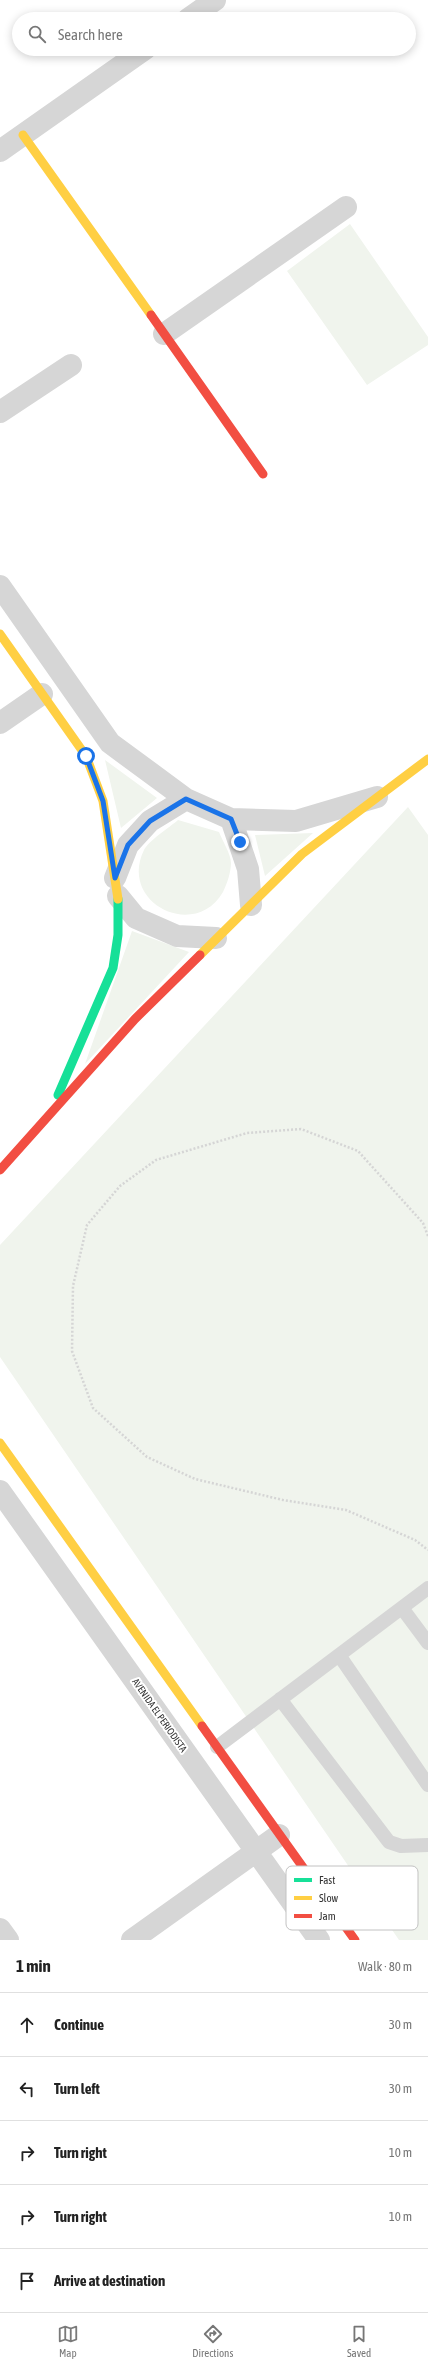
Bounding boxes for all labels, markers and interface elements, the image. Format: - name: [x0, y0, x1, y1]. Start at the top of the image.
- search box: [12, 12, 416, 56]
- icon: search: [26, 23, 48, 45]
- text: Search here: [58, 26, 123, 43]
- route start: [77, 747, 95, 765]
- route end: [231, 833, 249, 851]
- street label: AVENIDA EL PERIODISTA: [130, 1676, 189, 1754]
- legend: [286, 1866, 418, 1930]
- text: Fast: [319, 1874, 335, 1886]
- text: Slow: [319, 1892, 338, 1904]
- text: Jam: [319, 1910, 336, 1922]
- text: 1 min: [16, 1956, 51, 1976]
- text: Walk · 80 m: [358, 1959, 412, 1974]
- icon: ahead: [16, 2014, 38, 2036]
- text: Continue: [54, 2016, 104, 2033]
- text: 30 m: [389, 2017, 412, 2032]
- icon: left: [16, 2078, 38, 2100]
- text: Turn left: [54, 2080, 100, 2097]
- text: 30 m: [389, 2081, 412, 2096]
- icon: right: [16, 2142, 38, 2164]
- text: Turn right: [54, 2144, 107, 2161]
- text: 10 m: [389, 2145, 412, 2160]
- icon: right: [16, 2206, 38, 2228]
- text: Turn right: [54, 2208, 107, 2225]
- text: 10 m: [389, 2209, 412, 2224]
- icon: arrive: [16, 2270, 38, 2292]
- text: Arrive at destination: [54, 2272, 165, 2289]
- tab: Map: [57, 2323, 79, 2359]
- tab: Directions: [192, 2323, 233, 2359]
- tab: Saved: [347, 2323, 371, 2359]

